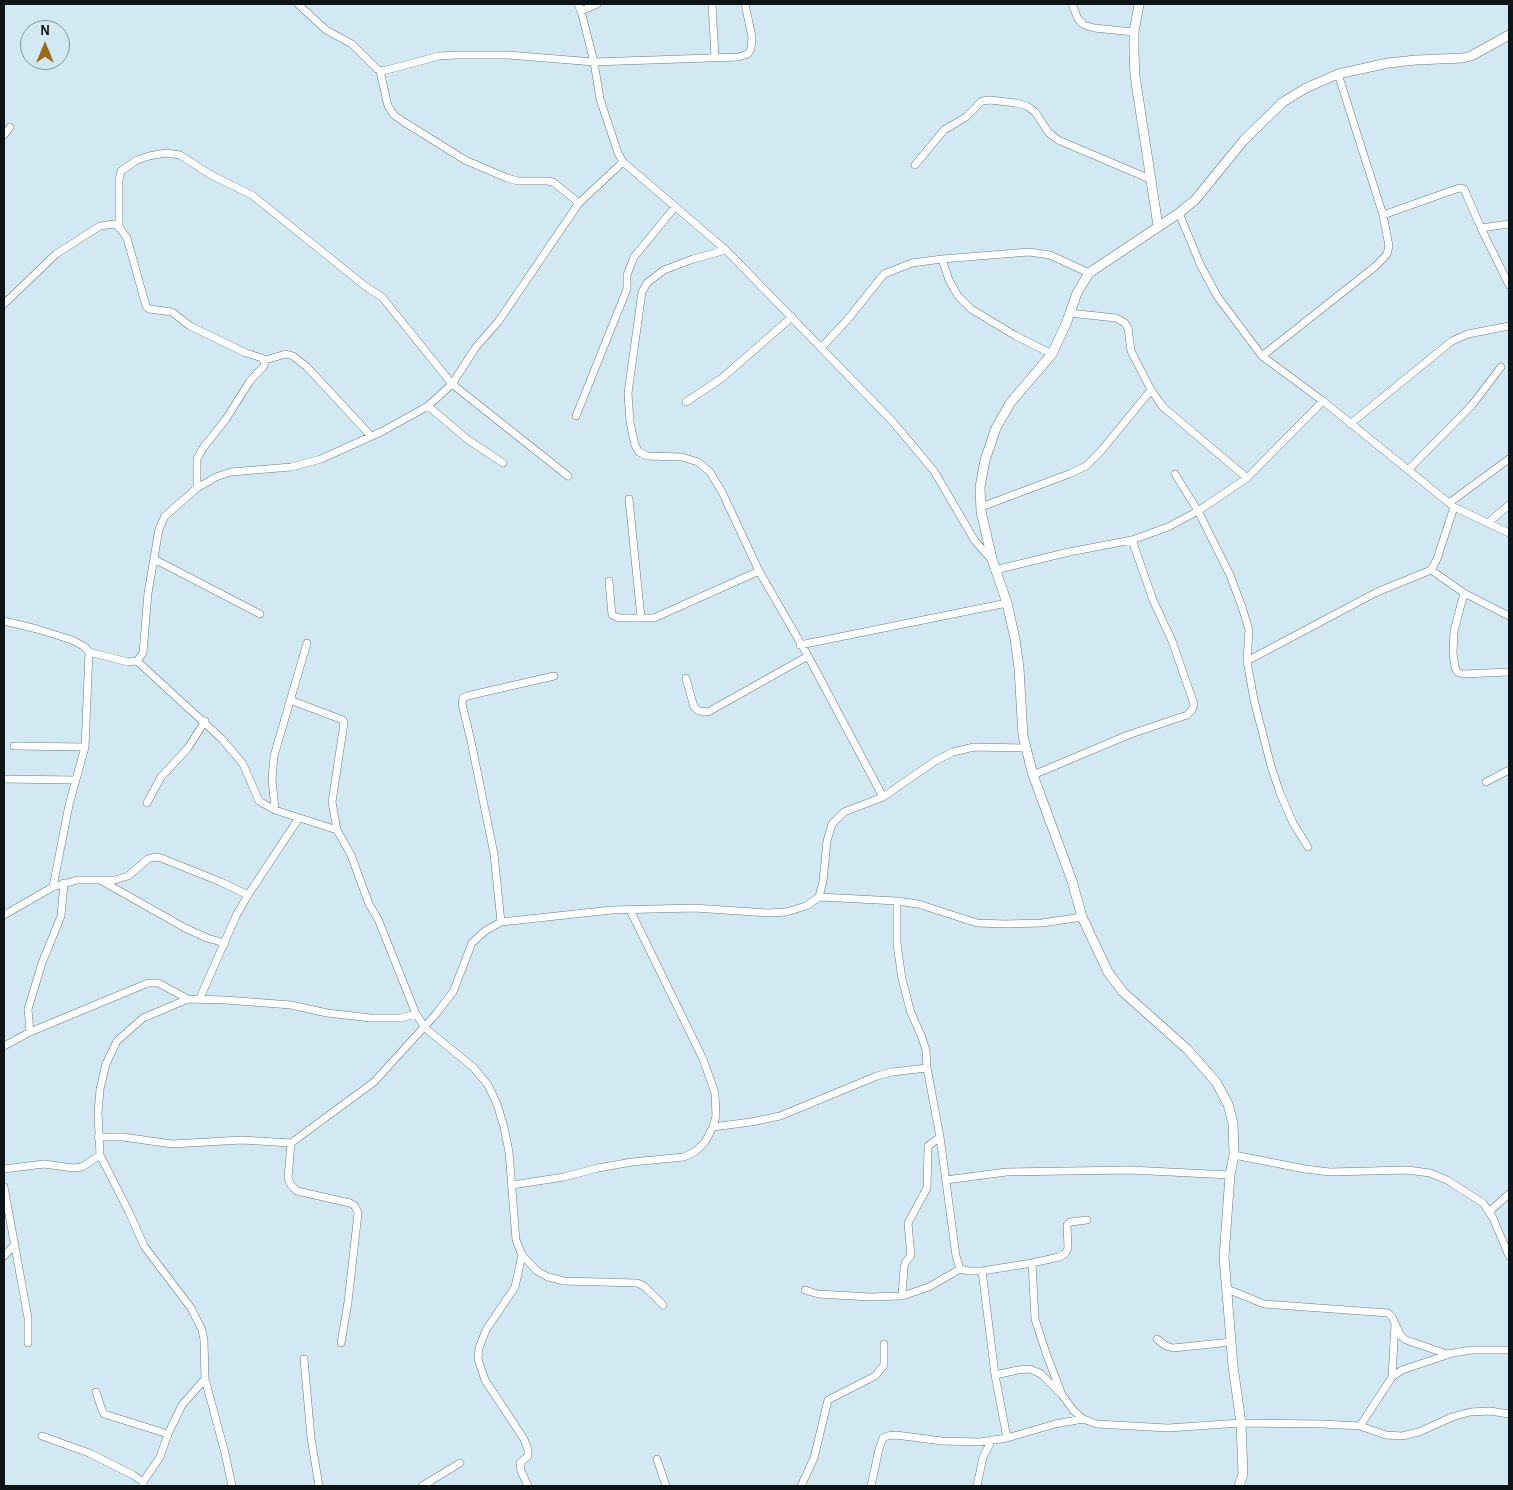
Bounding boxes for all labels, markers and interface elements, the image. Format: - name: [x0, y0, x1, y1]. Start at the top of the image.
- north arrow: [20, 20, 70, 70]
- text: N: [40, 24, 50, 38]

